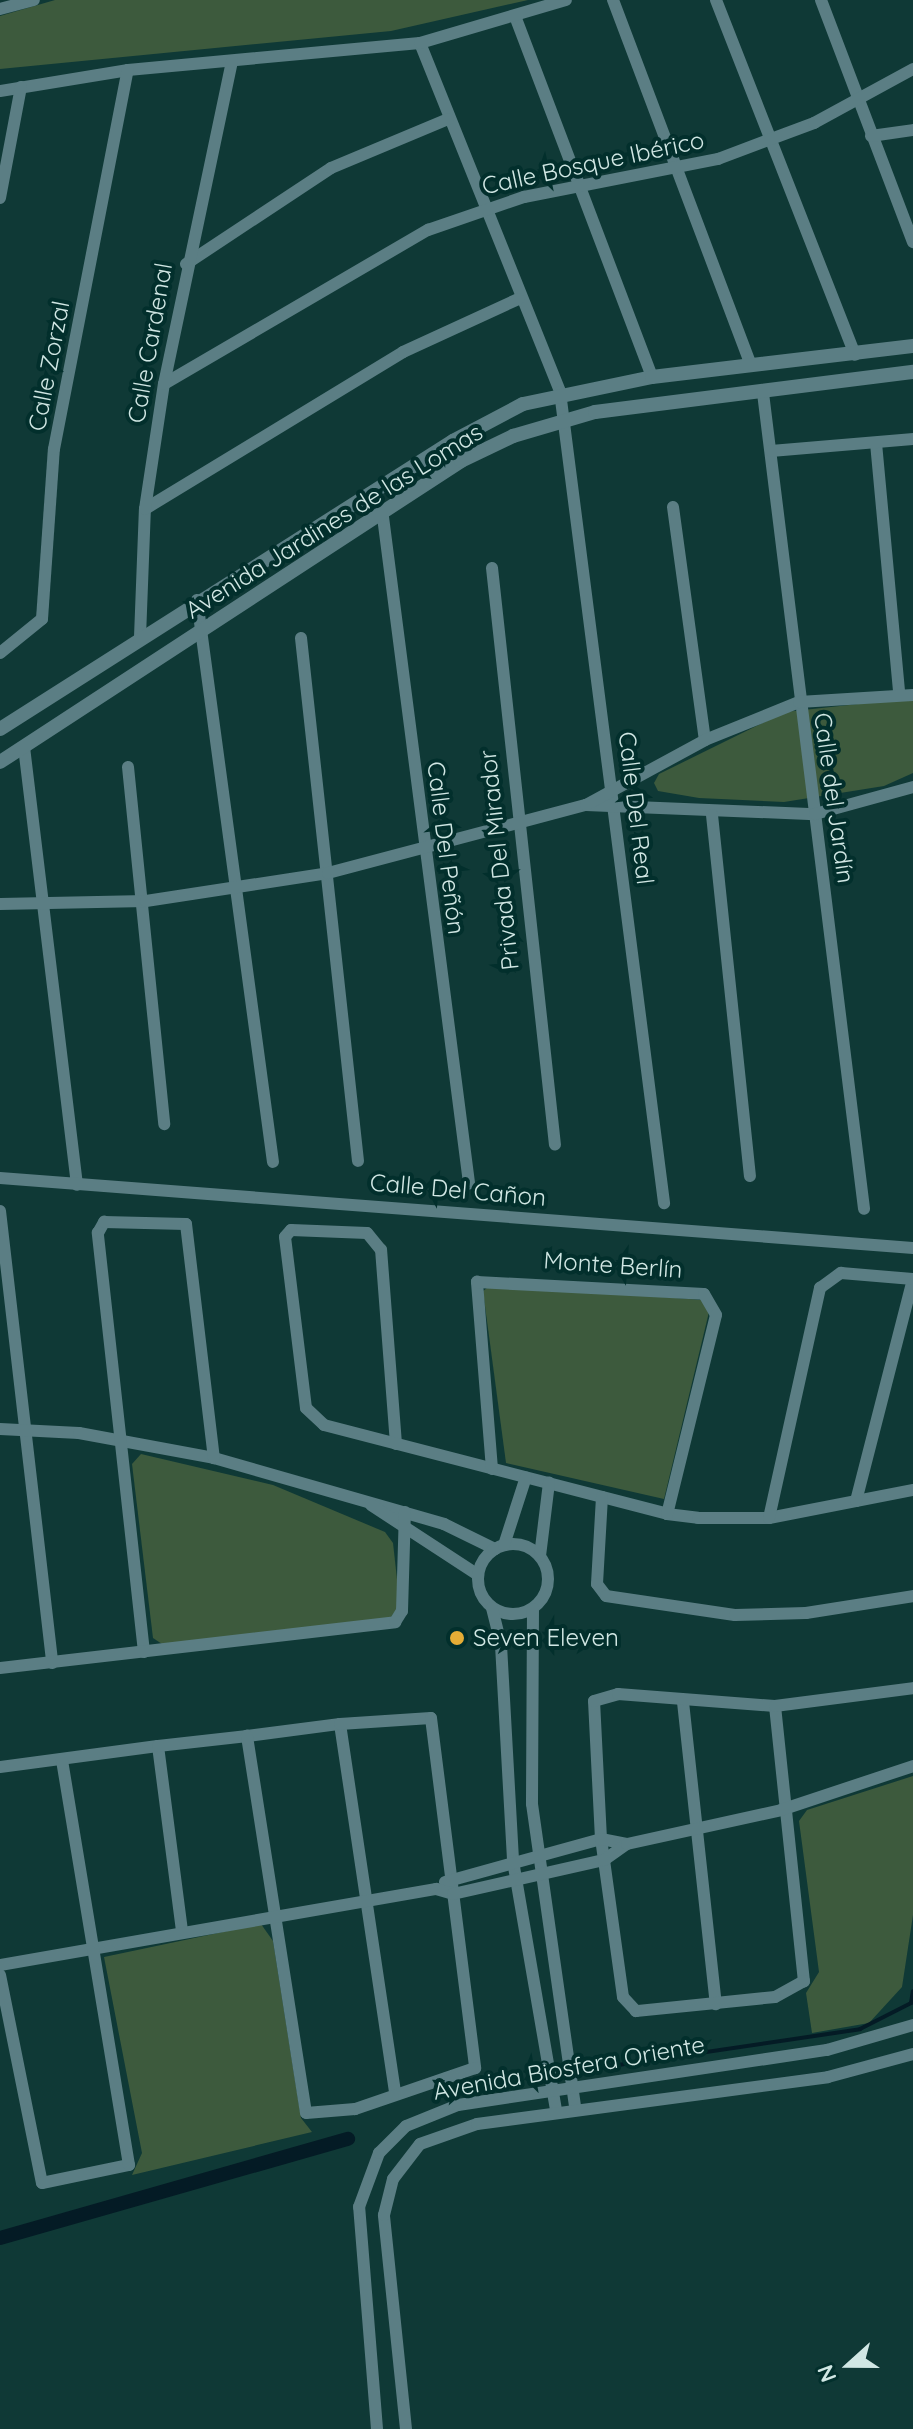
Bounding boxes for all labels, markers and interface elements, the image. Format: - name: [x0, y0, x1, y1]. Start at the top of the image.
- street label: Calle Bosque Ibérico: [479, 125, 707, 201]
- street label: Calle Cardenal: [122, 261, 178, 425]
- street label: Calle Zorzal: [22, 299, 76, 433]
- street label: Avenida Jardines de las Lomas: [180, 417, 488, 625]
- street label: Calle del Jardín: [808, 711, 860, 885]
- street label: Calle Del Real: [612, 730, 660, 886]
- street label: Privada Del Mirador: [473, 748, 525, 972]
- street label: Calle Del Peñón: [421, 760, 471, 936]
- street label: Calle Del Cañon: [369, 1168, 547, 1212]
- street label: Monte Berlín: [543, 1246, 683, 1284]
- place label: Seven Eleven: [473, 1624, 619, 1652]
- marker: Seven Eleven: [448, 1629, 466, 1647]
- street label: Avenida Biosfera Oriente: [431, 2030, 707, 2106]
- north arrow: [809, 2325, 889, 2405]
- text: N: [811, 2361, 843, 2386]

